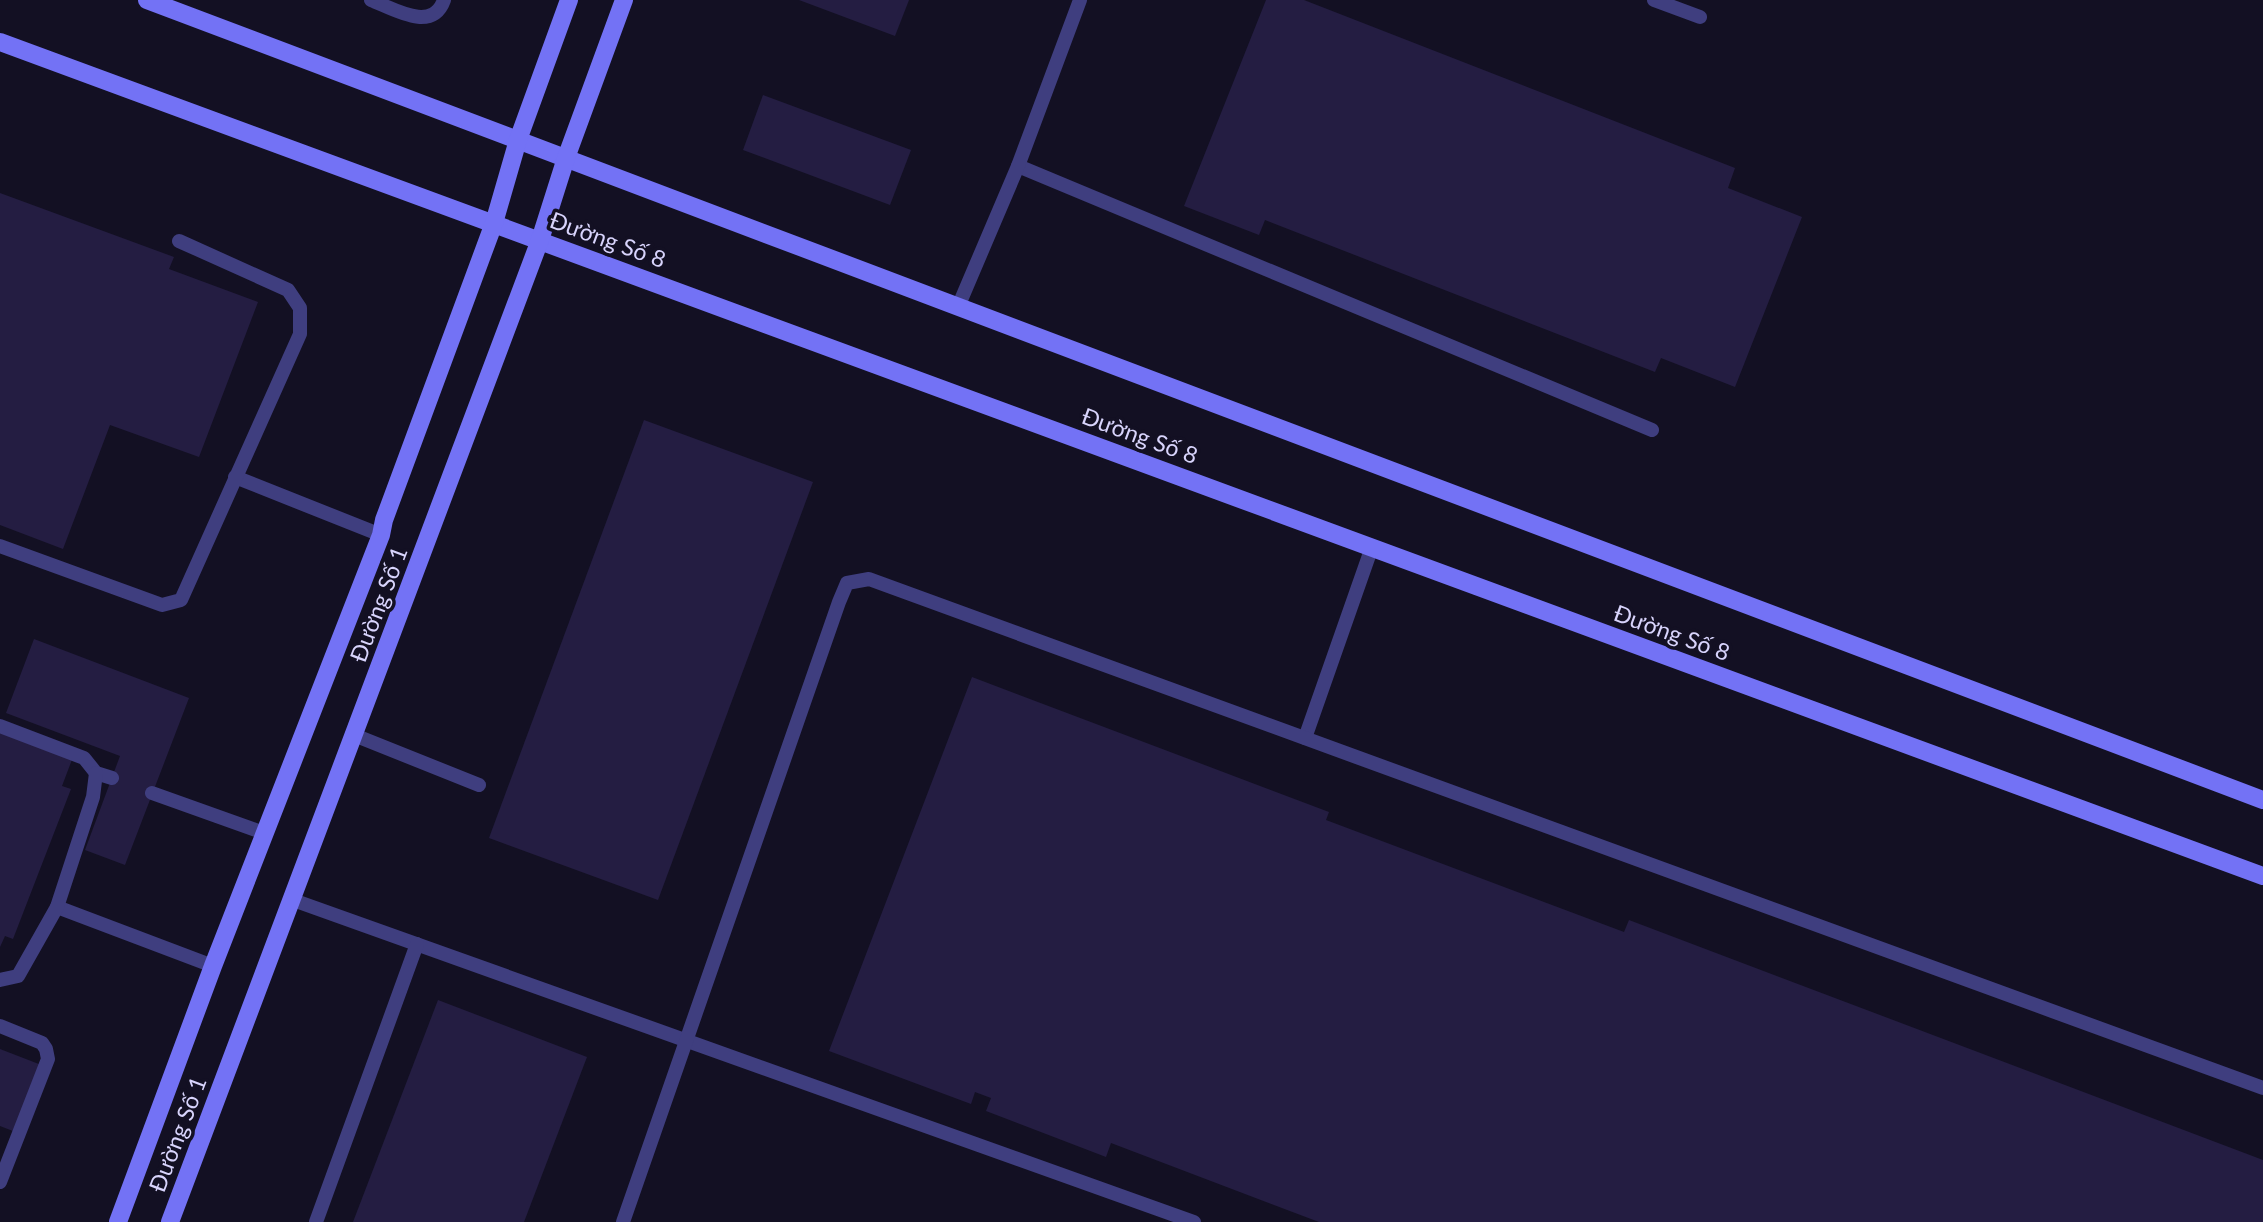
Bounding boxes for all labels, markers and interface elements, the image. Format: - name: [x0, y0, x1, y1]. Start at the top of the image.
- street label: Đường Số 8: [546, 205, 670, 273]
- street label: Đường Số 8: [1078, 401, 1202, 469]
- street label: Đường Số 1: [343, 542, 413, 666]
- street label: Đường Số 8: [1610, 598, 1734, 666]
- street label: Đường Số 1: [142, 1072, 212, 1196]

